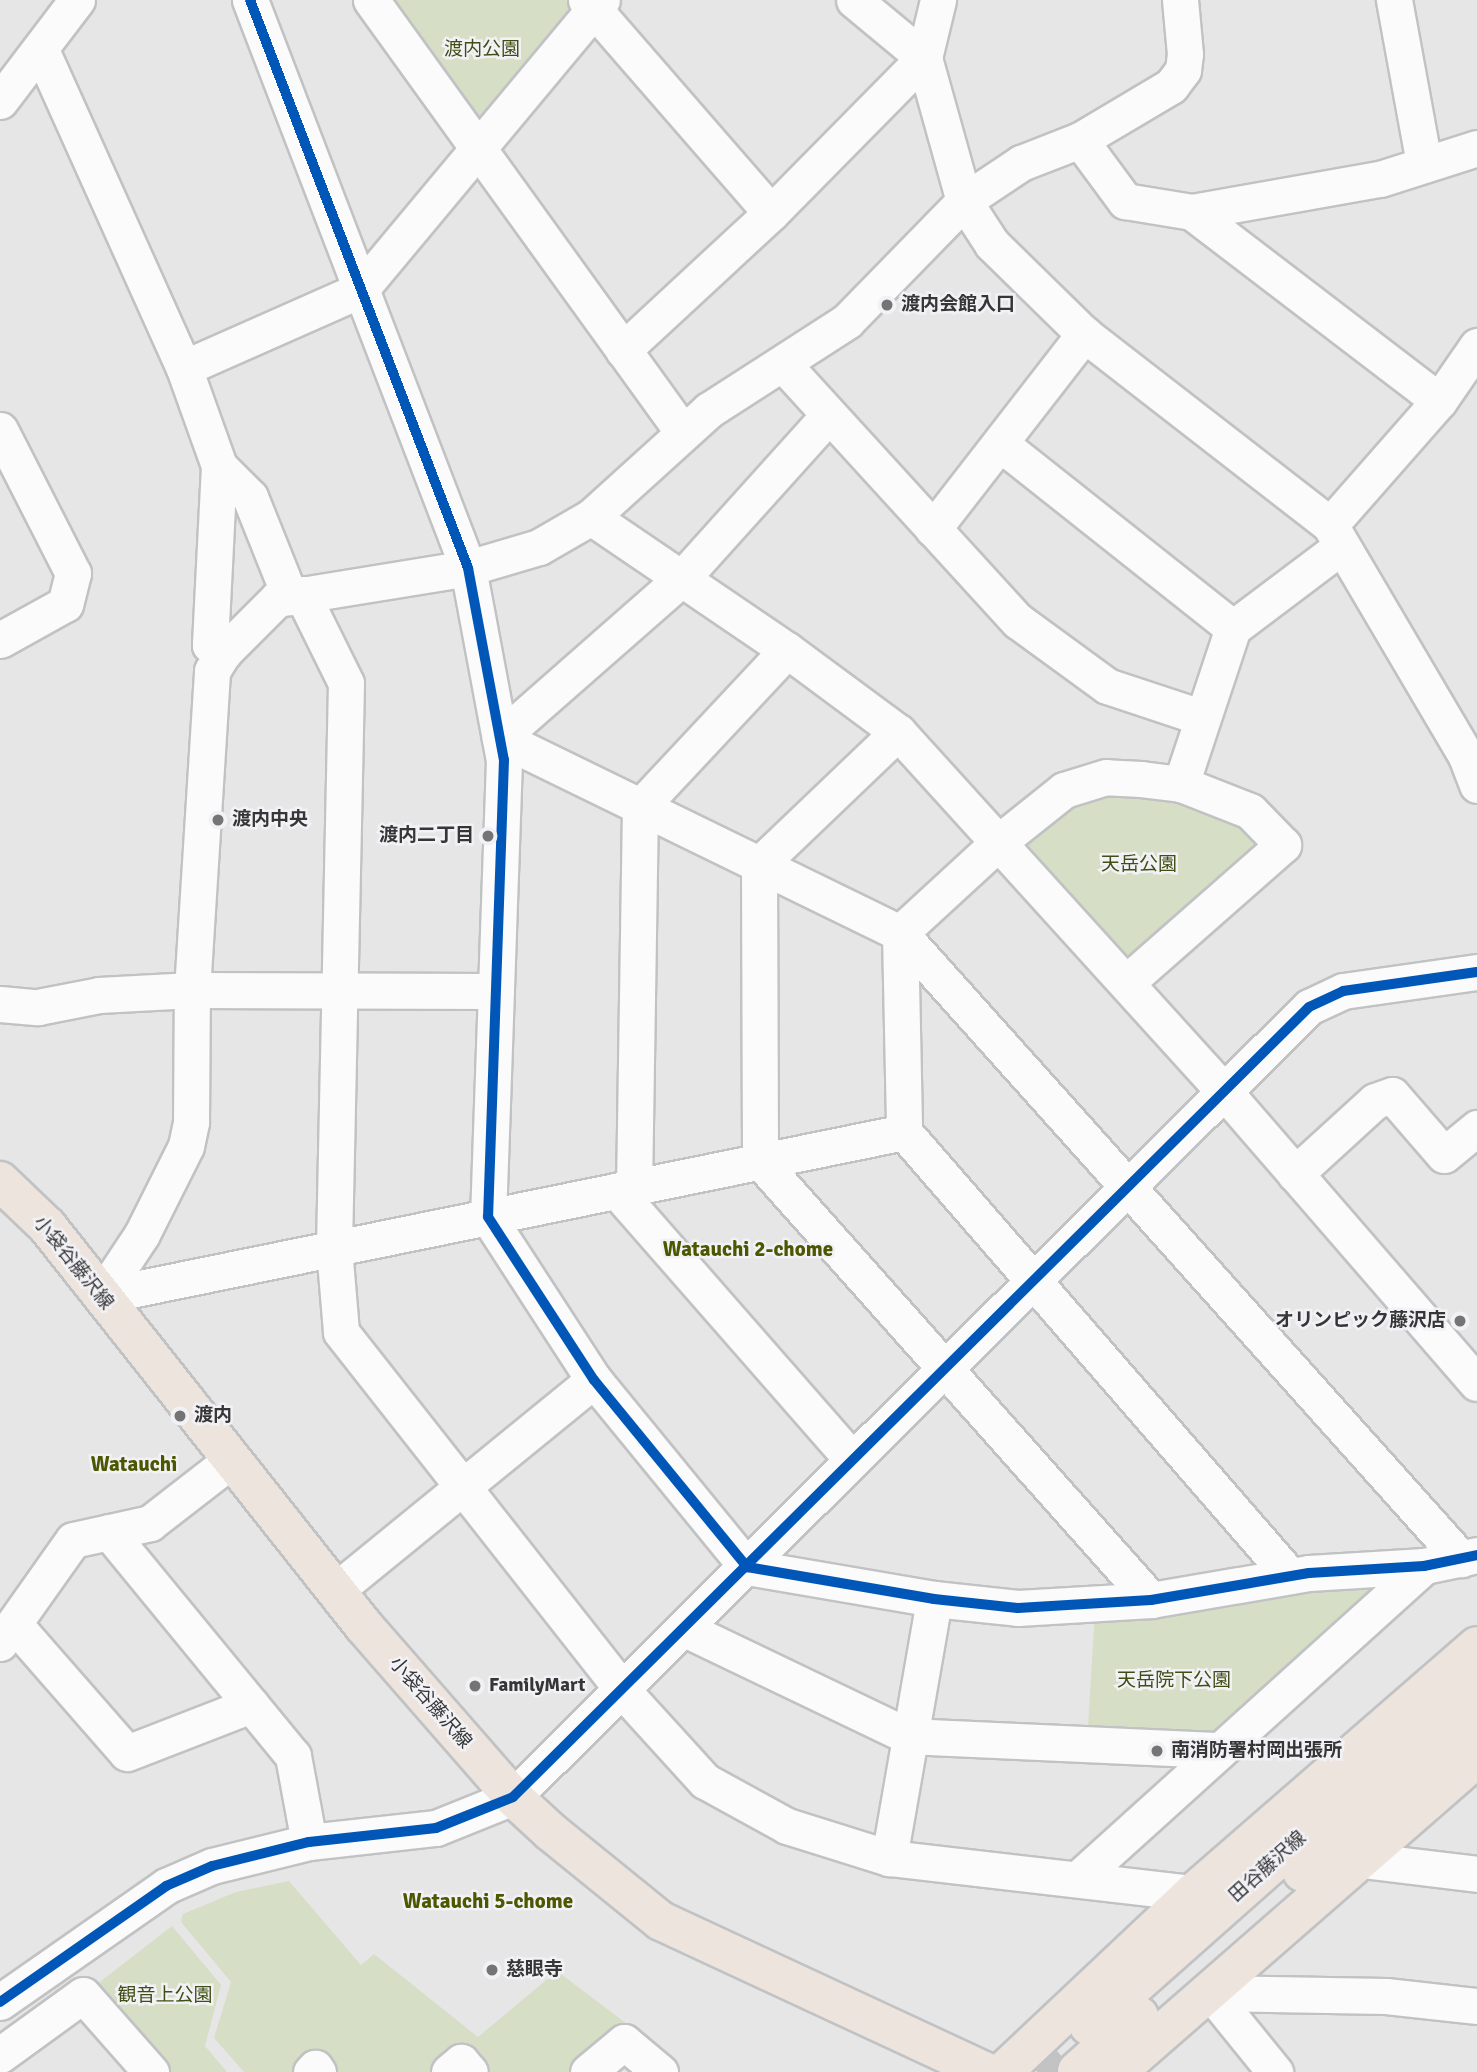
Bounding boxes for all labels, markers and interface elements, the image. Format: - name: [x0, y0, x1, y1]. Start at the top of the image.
- park label: 渡内公園: [444, 39, 520, 61]
- place label: 渡内会館入口: [901, 294, 1015, 316]
- marker: 渡内会館入口: [879, 297, 895, 313]
- place label: 渡内中央: [232, 809, 308, 831]
- marker: 渡内中央: [210, 812, 226, 828]
- place label: 渡内二丁目: [379, 825, 474, 847]
- marker: 渡内二丁目: [480, 828, 496, 844]
- park label: 天岳公園: [1101, 854, 1177, 876]
- street label: 小袋谷藤沢線: [28, 1212, 118, 1314]
- district label: Watauchi 2-chome: [663, 1236, 833, 1262]
- place label: オリンピック藤沢店: [1275, 1310, 1446, 1332]
- marker: オリンピック藤沢店: [1452, 1313, 1468, 1329]
- place label: 渡内: [194, 1405, 232, 1427]
- marker: 渡内: [172, 1408, 188, 1424]
- district label: Watauchi: [91, 1451, 177, 1477]
- street label: 小袋谷藤沢線: [384, 1653, 476, 1753]
- park label: 天岳院下公園: [1117, 1670, 1231, 1692]
- place label: FamilyMart: [489, 1675, 585, 1697]
- marker: FamilyMart: [467, 1678, 483, 1694]
- place label: 南消防署村岡出張所: [1171, 1740, 1342, 1762]
- marker: 南消防署村岡出張所: [1149, 1743, 1165, 1759]
- street label: 田谷藤沢線: [1225, 1827, 1311, 1907]
- district label: Watauchi 5-chome: [403, 1888, 573, 1914]
- place label: 慈眼寺: [506, 1959, 563, 1981]
- marker: 慈眼寺: [484, 1962, 500, 1978]
- park label: 観音上公園: [118, 1985, 212, 2007]

